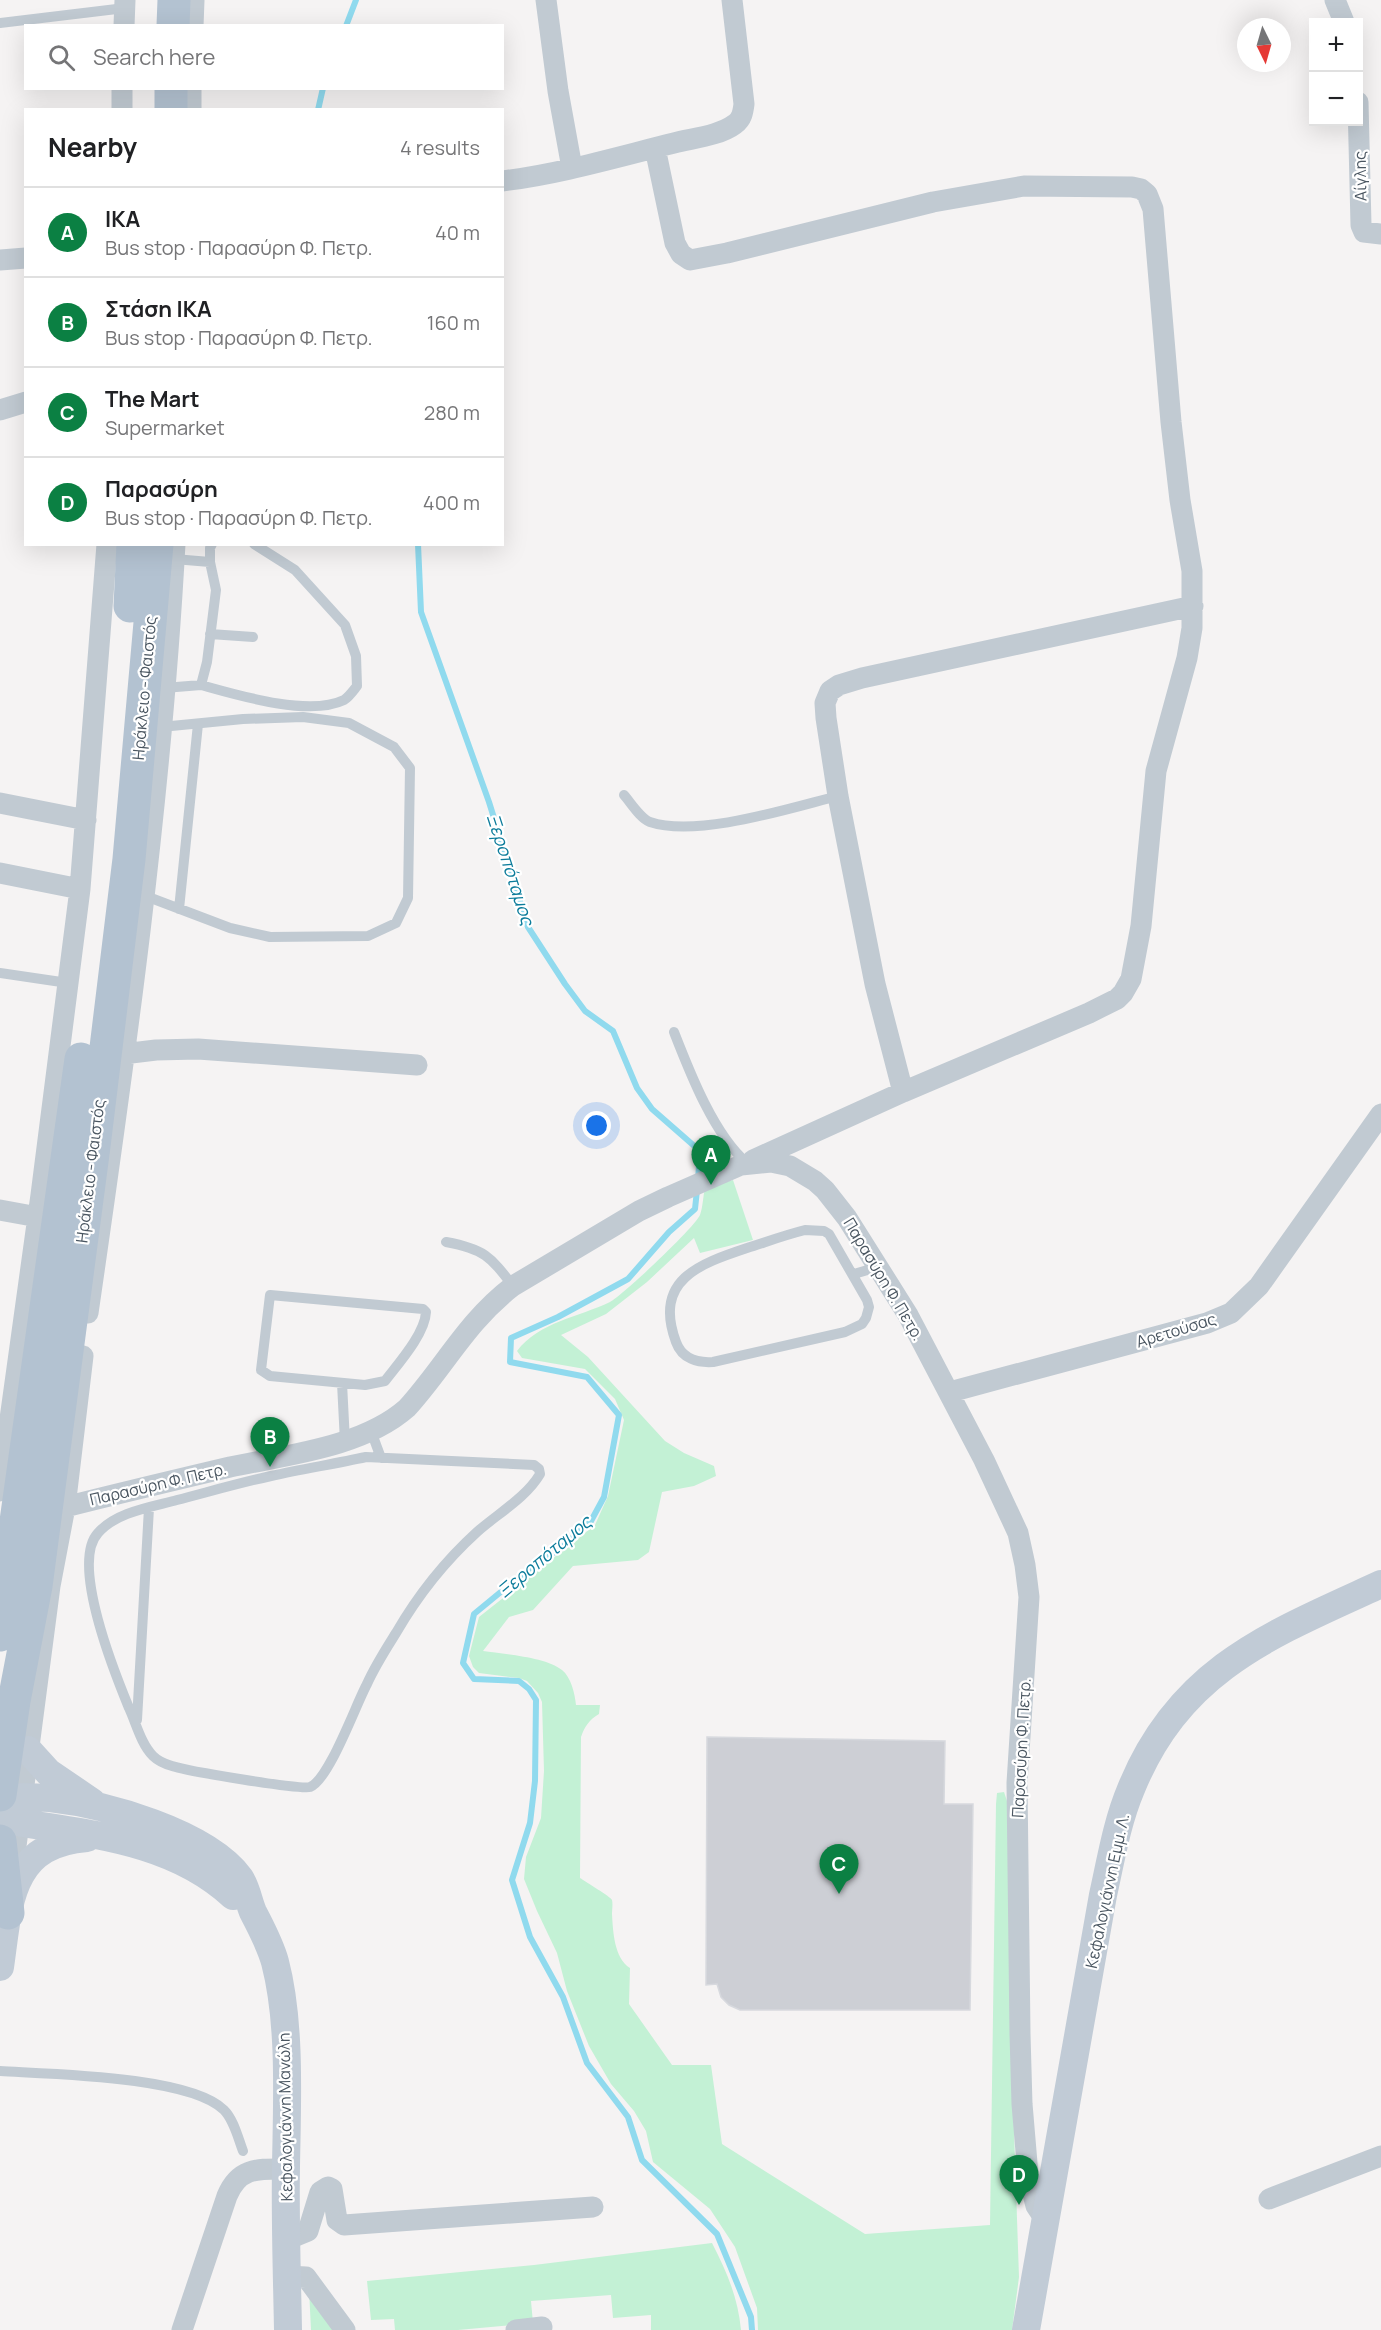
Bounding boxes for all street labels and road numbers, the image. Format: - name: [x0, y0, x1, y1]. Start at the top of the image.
- street label: Αίγλης: [1349, 151, 1371, 201]
- street label: Ηράκλειο - Φαιστός: [127, 615, 161, 761]
- street label: Ηράκλειο - Φαιστός: [70, 1098, 110, 1244]
- street label: Παρασύρη Φ. Πετρ.: [839, 1213, 929, 1345]
- street label: Αρετούσας: [1133, 1307, 1219, 1353]
- street label: Παρασύρη Φ. Πετρ.: [87, 1458, 229, 1510]
- street label: Παρασύρη Φ. Πετρ.: [1006, 1678, 1036, 1818]
- street label: Κεφαλογιάννη Εμμ. Λ.: [1080, 1812, 1134, 1970]
- street label: Κεφαλογιάννη Μανώλη: [273, 2032, 297, 2202]

